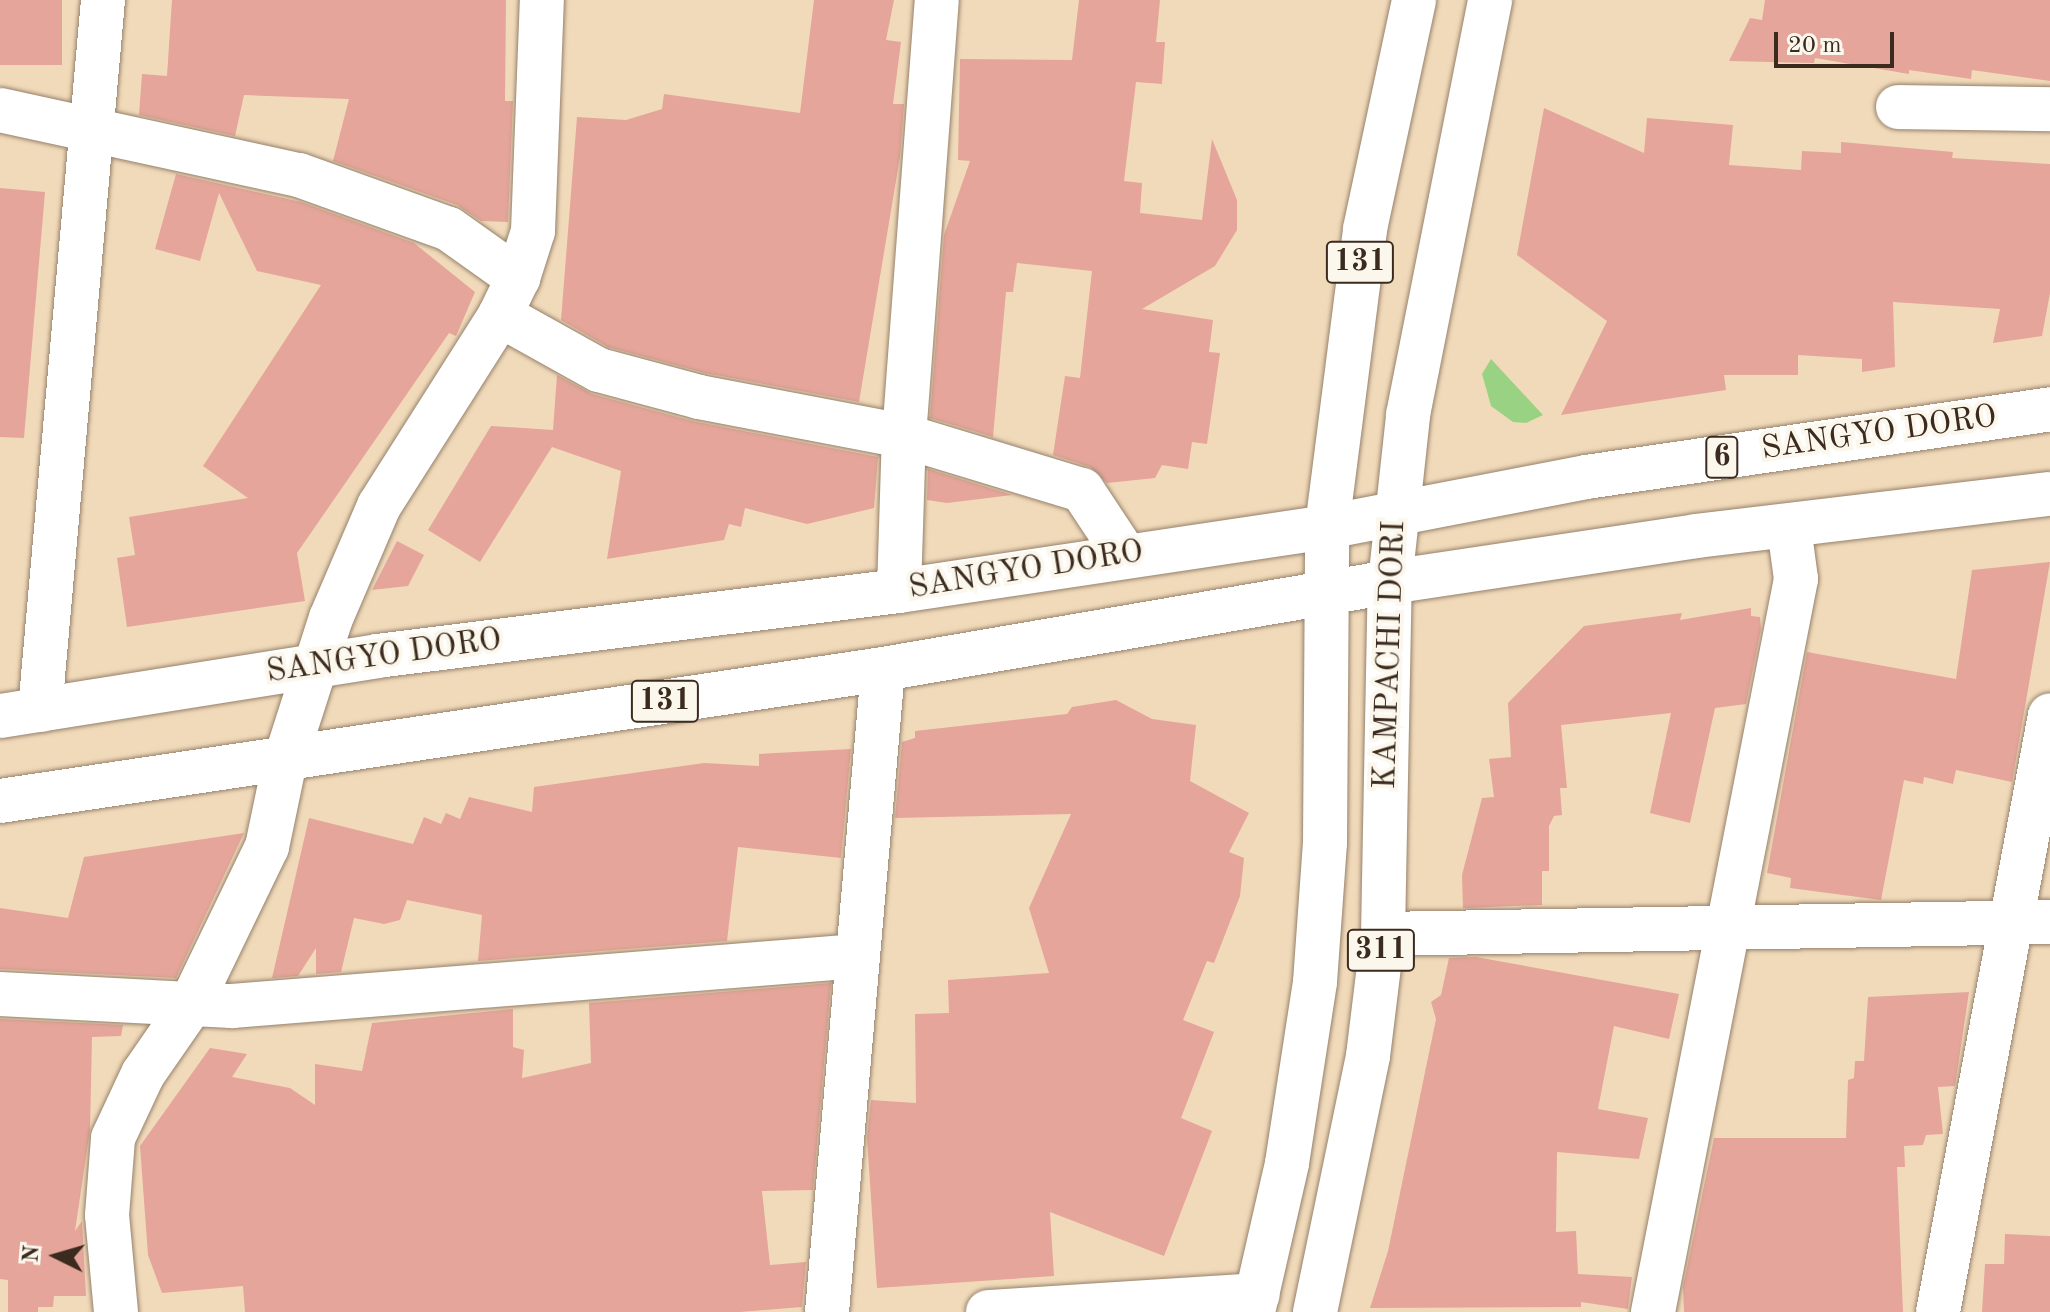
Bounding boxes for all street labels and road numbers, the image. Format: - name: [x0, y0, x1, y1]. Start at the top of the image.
- road number: 131: [1324, 236, 1396, 288]
- street label: SANGYO DORO: [1759, 398, 1999, 470]
- road number: 6: [1704, 431, 1740, 483]
- street label: KAMPACHI DORI: [1367, 520, 1415, 790]
- street label: SANGYO DORO: [906, 533, 1146, 609]
- street label: SANGYO DORO: [264, 621, 504, 693]
- road number: 131: [629, 675, 701, 727]
- road number: 311: [1345, 924, 1417, 976]

